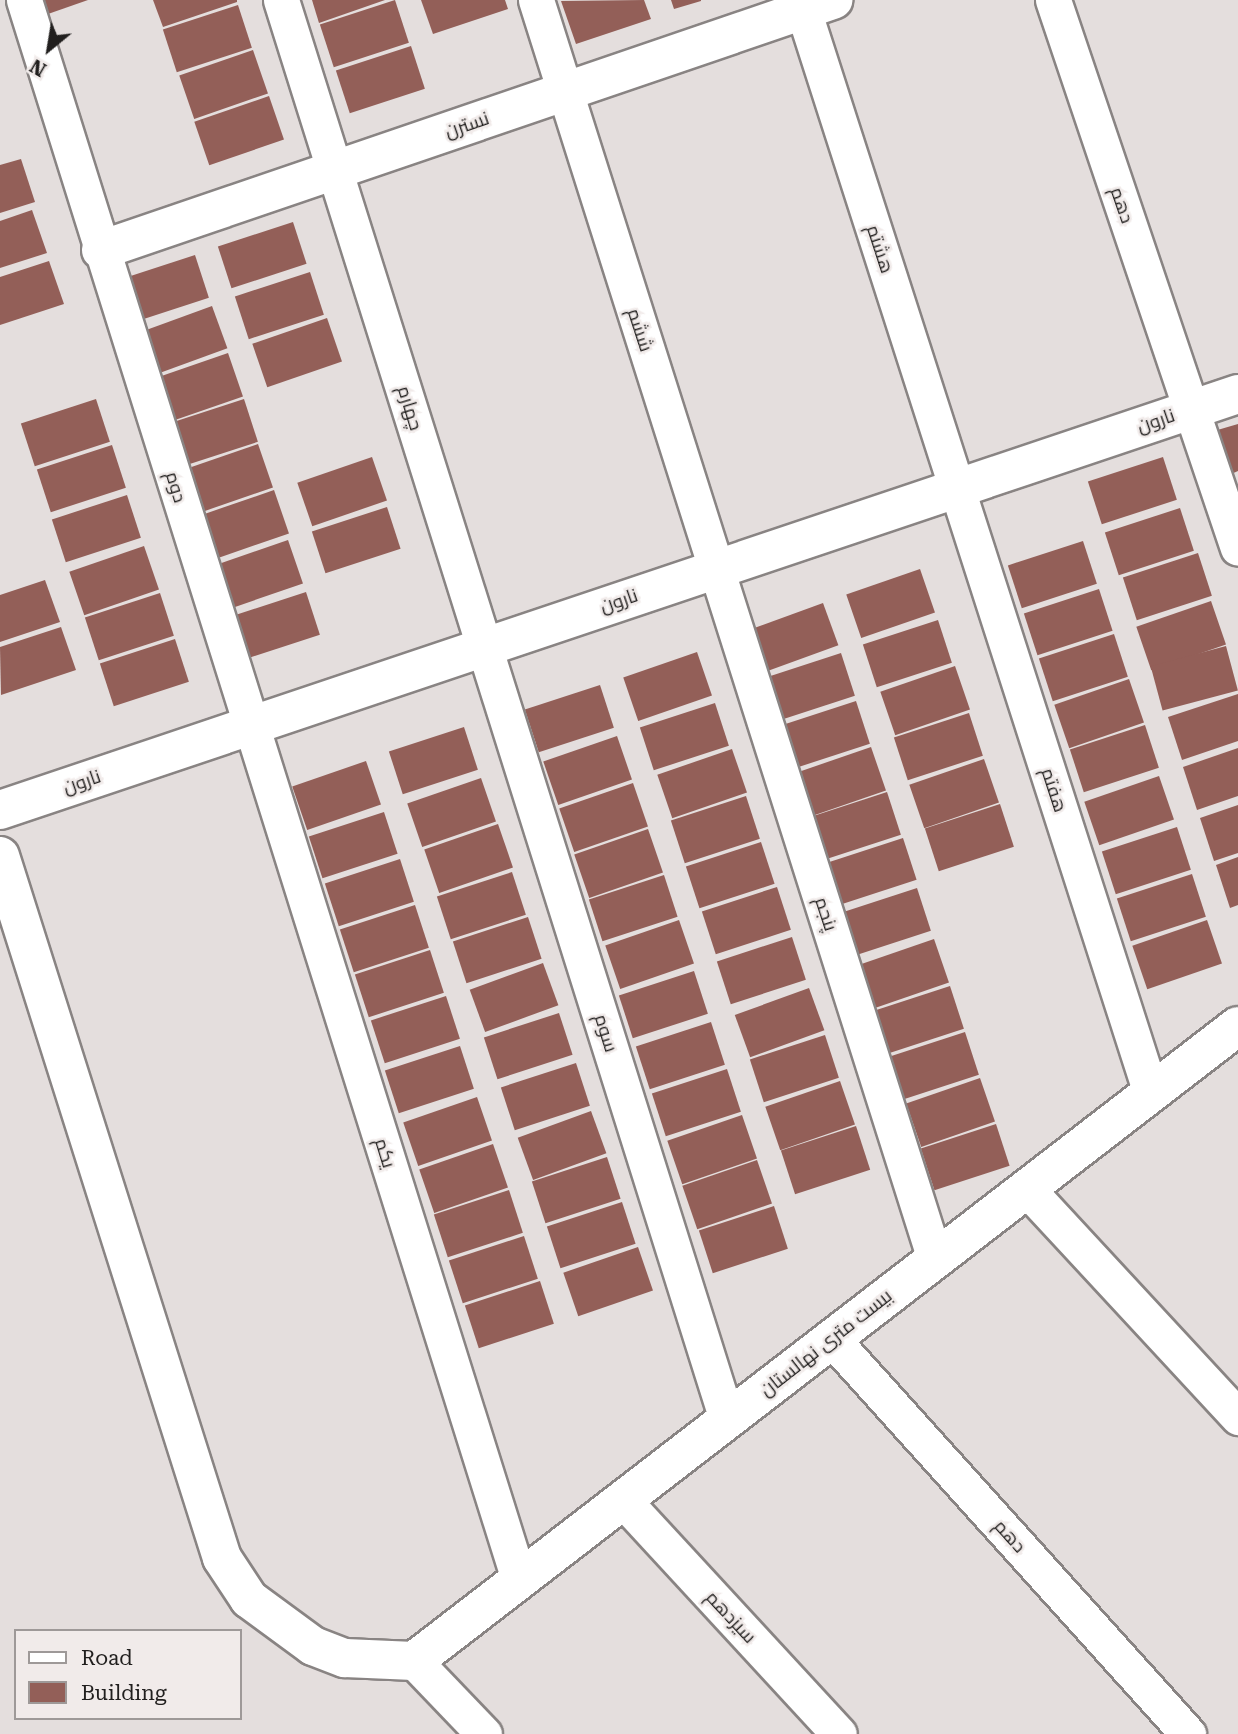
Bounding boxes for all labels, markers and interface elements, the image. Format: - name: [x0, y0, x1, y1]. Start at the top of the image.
- north arrow: [14, 14, 84, 84]
- text: N: [26, 54, 50, 81]
- street label: نسترن: [442, 107, 492, 143]
- street label: دهم: [1105, 184, 1139, 226]
- street label: هشتم: [861, 222, 899, 276]
- street label: ششم: [622, 305, 658, 355]
- street label: چهارم: [392, 383, 428, 433]
- street label: نارون: [1134, 404, 1178, 438]
- street label: دوم: [161, 469, 191, 505]
- street label: نارون: [597, 584, 641, 618]
- street label: نارون: [60, 765, 104, 799]
- street label: هفتم: [1036, 765, 1072, 815]
- street label: پنجم: [810, 894, 842, 934]
- street label: سوم: [589, 1011, 623, 1055]
- street label: یکم: [370, 1135, 400, 1171]
- street label: بیست متری نهالستان: [755, 1284, 897, 1402]
- street label: دهم: [989, 1515, 1031, 1557]
- street label: سیزدهم: [701, 1586, 761, 1648]
- legend: [14, 1629, 242, 1720]
- text: Road: [81, 1646, 133, 1670]
- text: Building: [81, 1681, 167, 1705]

